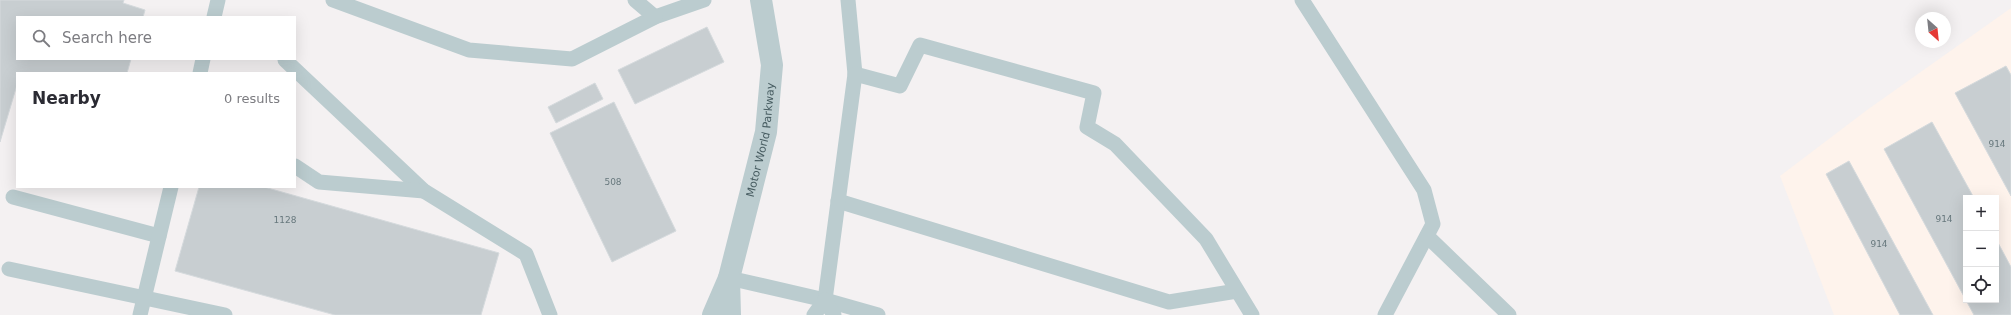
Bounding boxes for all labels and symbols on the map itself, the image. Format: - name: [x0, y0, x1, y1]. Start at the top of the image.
- north arrow: [1915, 12, 1951, 48]
- street label: Motor World Parkway: [743, 82, 777, 198]
- house number: 914: [1988, 139, 2006, 149]
- house number: 508: [604, 177, 622, 187]
- house number: 914: [1935, 214, 1953, 224]
- house number: 1128: [274, 215, 297, 225]
- house number: 914: [1870, 239, 1888, 249]

